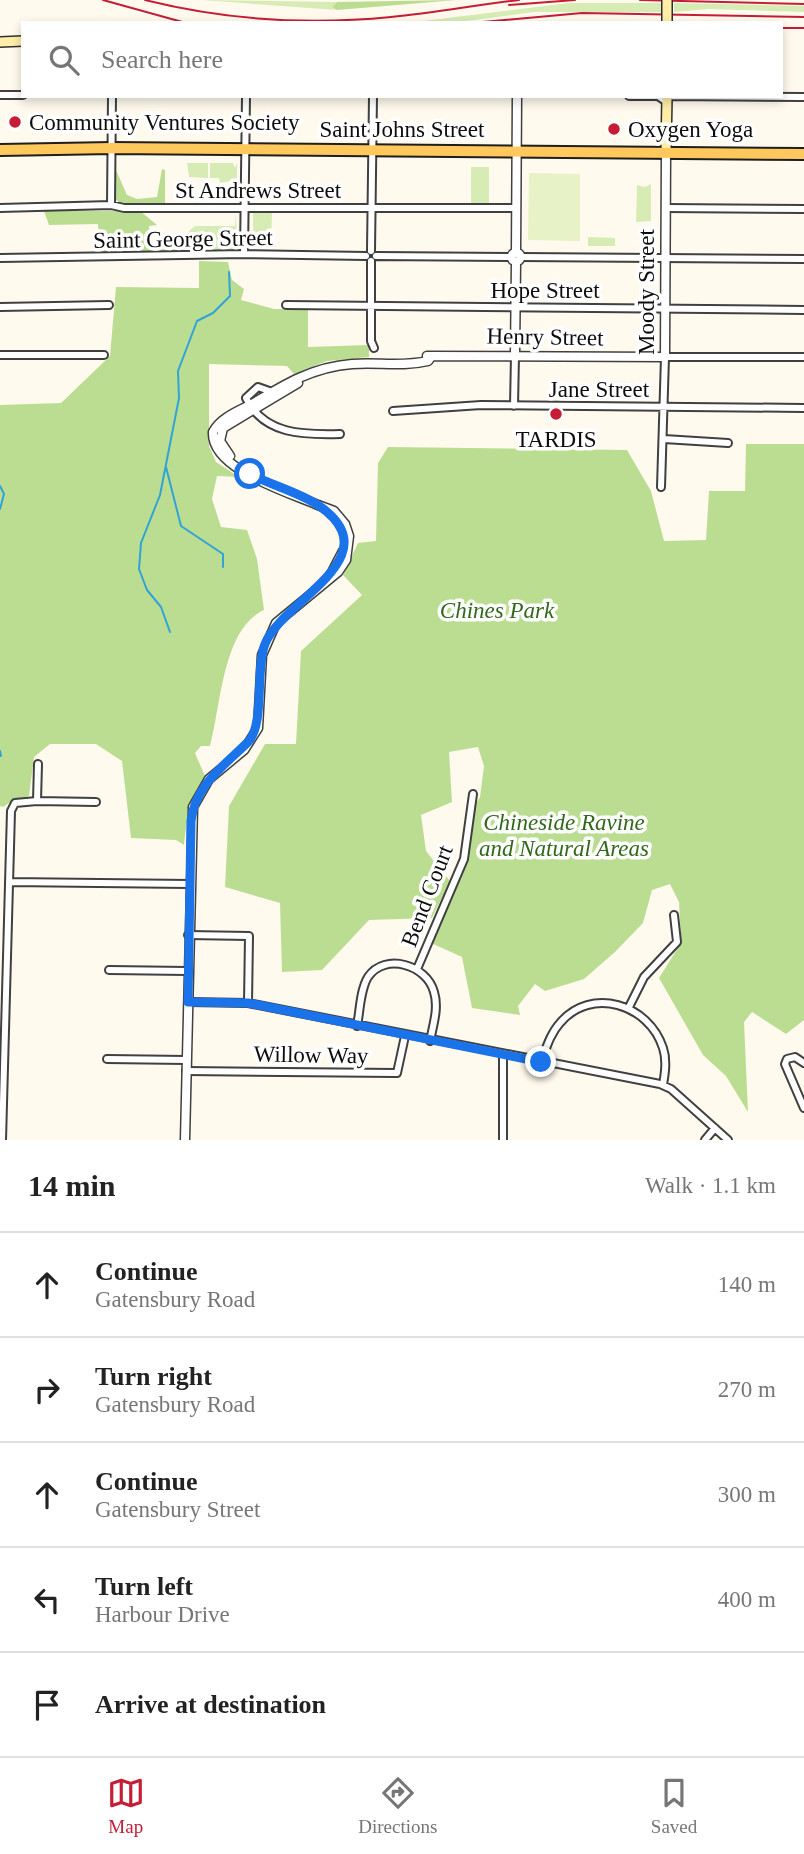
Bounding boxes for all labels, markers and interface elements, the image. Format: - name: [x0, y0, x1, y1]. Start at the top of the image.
- search box: [21, 21, 783, 98]
- icon: search: [45, 41, 83, 79]
- text: Search here: [101, 45, 223, 74]
- place label: Community Ventures Society: [29, 110, 300, 135]
- marker: Community Ventures Society: [7, 114, 23, 130]
- street label: Saint Johns Street: [320, 117, 485, 142]
- place label: Oxygen Yoga: [628, 117, 753, 142]
- marker: Oxygen Yoga: [606, 121, 622, 137]
- street label: St Andrews Street: [175, 178, 342, 203]
- street label: Saint George Street: [93, 225, 274, 253]
- street label: Moody Street: [634, 228, 659, 355]
- street label: Hope Street: [490, 278, 600, 303]
- street label: Henry Street: [486, 323, 604, 351]
- street label: Jane Street: [549, 377, 650, 402]
- marker: TARDIS: [548, 406, 564, 422]
- place label: TARDIS: [515, 427, 597, 452]
- route start: [234, 458, 265, 489]
- park label: Chines Park: [440, 598, 555, 623]
- park label: Chineside Ravine and Natural Areas: [479, 810, 649, 861]
- street label: Bend Court: [396, 841, 458, 950]
- street label: Willow Way: [253, 1041, 369, 1069]
- route end: [525, 1046, 556, 1077]
- text: 14 min: [28, 1169, 116, 1202]
- text: Walk · 1.1 km: [645, 1173, 776, 1198]
- text: Continue: [95, 1257, 198, 1286]
- icon: ahead: [28, 1266, 66, 1304]
- text: 140 m: [718, 1272, 776, 1297]
- text: Gatensbury Road: [95, 1287, 255, 1312]
- text: Turn right: [95, 1362, 212, 1391]
- icon: right: [28, 1371, 66, 1409]
- text: 270 m: [718, 1377, 776, 1402]
- text: Gatensbury Road: [95, 1392, 255, 1417]
- text: Continue: [95, 1467, 198, 1496]
- icon: ahead: [28, 1476, 66, 1514]
- text: 300 m: [718, 1482, 776, 1507]
- text: Gatensbury Street: [95, 1497, 260, 1522]
- text: Turn left: [95, 1572, 193, 1601]
- icon: left: [28, 1581, 66, 1619]
- text: 400 m: [718, 1587, 776, 1612]
- text: Harbour Drive: [95, 1602, 230, 1627]
- icon: arrive: [28, 1686, 66, 1724]
- text: Arrive at destination: [95, 1690, 326, 1719]
- tab: Map: [107, 1774, 145, 1838]
- tab: Directions: [358, 1774, 437, 1838]
- tab: Saved: [651, 1774, 697, 1838]

